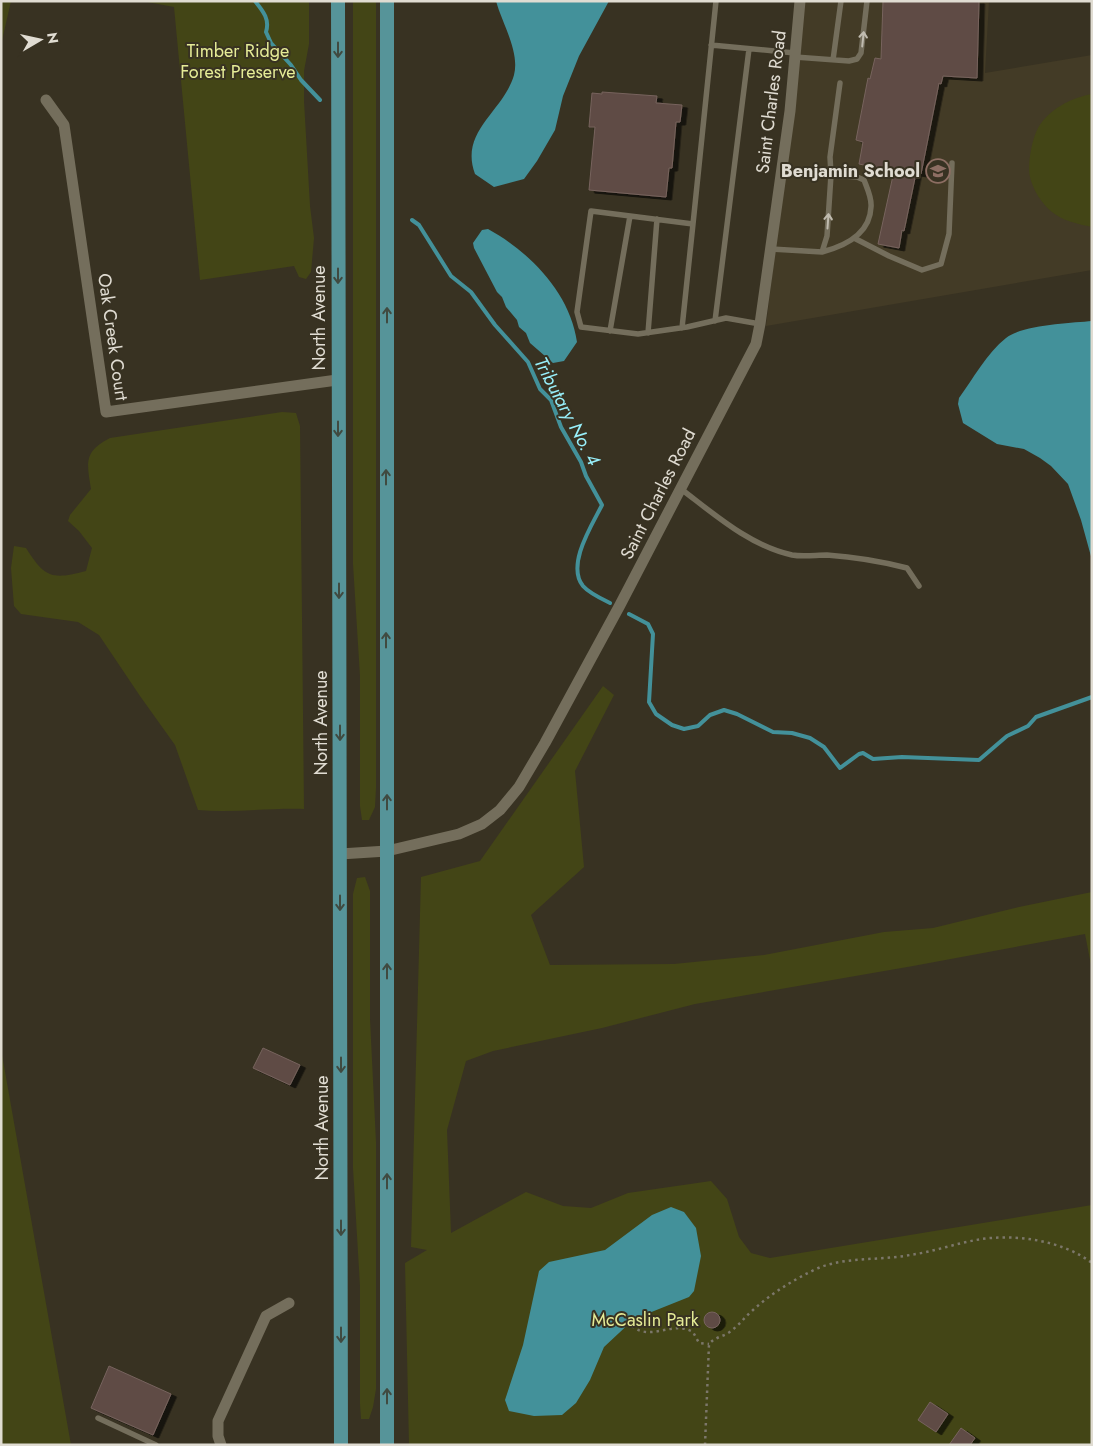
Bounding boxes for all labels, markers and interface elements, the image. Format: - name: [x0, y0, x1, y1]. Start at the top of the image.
- north arrow: [15, 15, 65, 65]
- street label: Saint Charles Road: [749, 29, 793, 175]
- text: N: [42, 31, 64, 45]
- one-way arrow: [858, 32, 868, 48]
- park label: Timber Ridge Forest Preserve: [180, 38, 296, 85]
- one-way arrow: [333, 42, 343, 58]
- place label: Benjamin School: [781, 158, 920, 184]
- school or university icon: Benjamin School: [925, 158, 951, 184]
- one-way arrow: [823, 213, 832, 229]
- street label: North Avenue: [306, 265, 332, 371]
- one-way arrow: [333, 267, 343, 283]
- street label: Oak Creek Court: [91, 272, 135, 403]
- one-way arrow: [382, 307, 392, 323]
- water label: Tributary No. 4: [528, 352, 608, 471]
- one-way arrow: [333, 420, 343, 436]
- street label: Saint Charles Road: [614, 424, 702, 564]
- one-way arrow: [381, 469, 391, 486]
- one-way arrow: [334, 582, 344, 599]
- one-way arrow: [381, 632, 391, 648]
- street label: North Avenue: [308, 670, 334, 776]
- one-way arrow: [335, 725, 345, 741]
- one-way arrow: [382, 794, 392, 810]
- one-way arrow: [335, 894, 345, 911]
- one-way arrow: [382, 963, 392, 980]
- one-way arrow: [336, 1057, 346, 1073]
- street label: North Avenue: [309, 1075, 335, 1181]
- one-way arrow: [382, 1173, 392, 1190]
- one-way arrow: [336, 1220, 346, 1236]
- park label: McCaslin Park: [591, 1307, 699, 1333]
- one-way arrow: [336, 1326, 346, 1342]
- one-way arrow: [382, 1388, 392, 1404]

